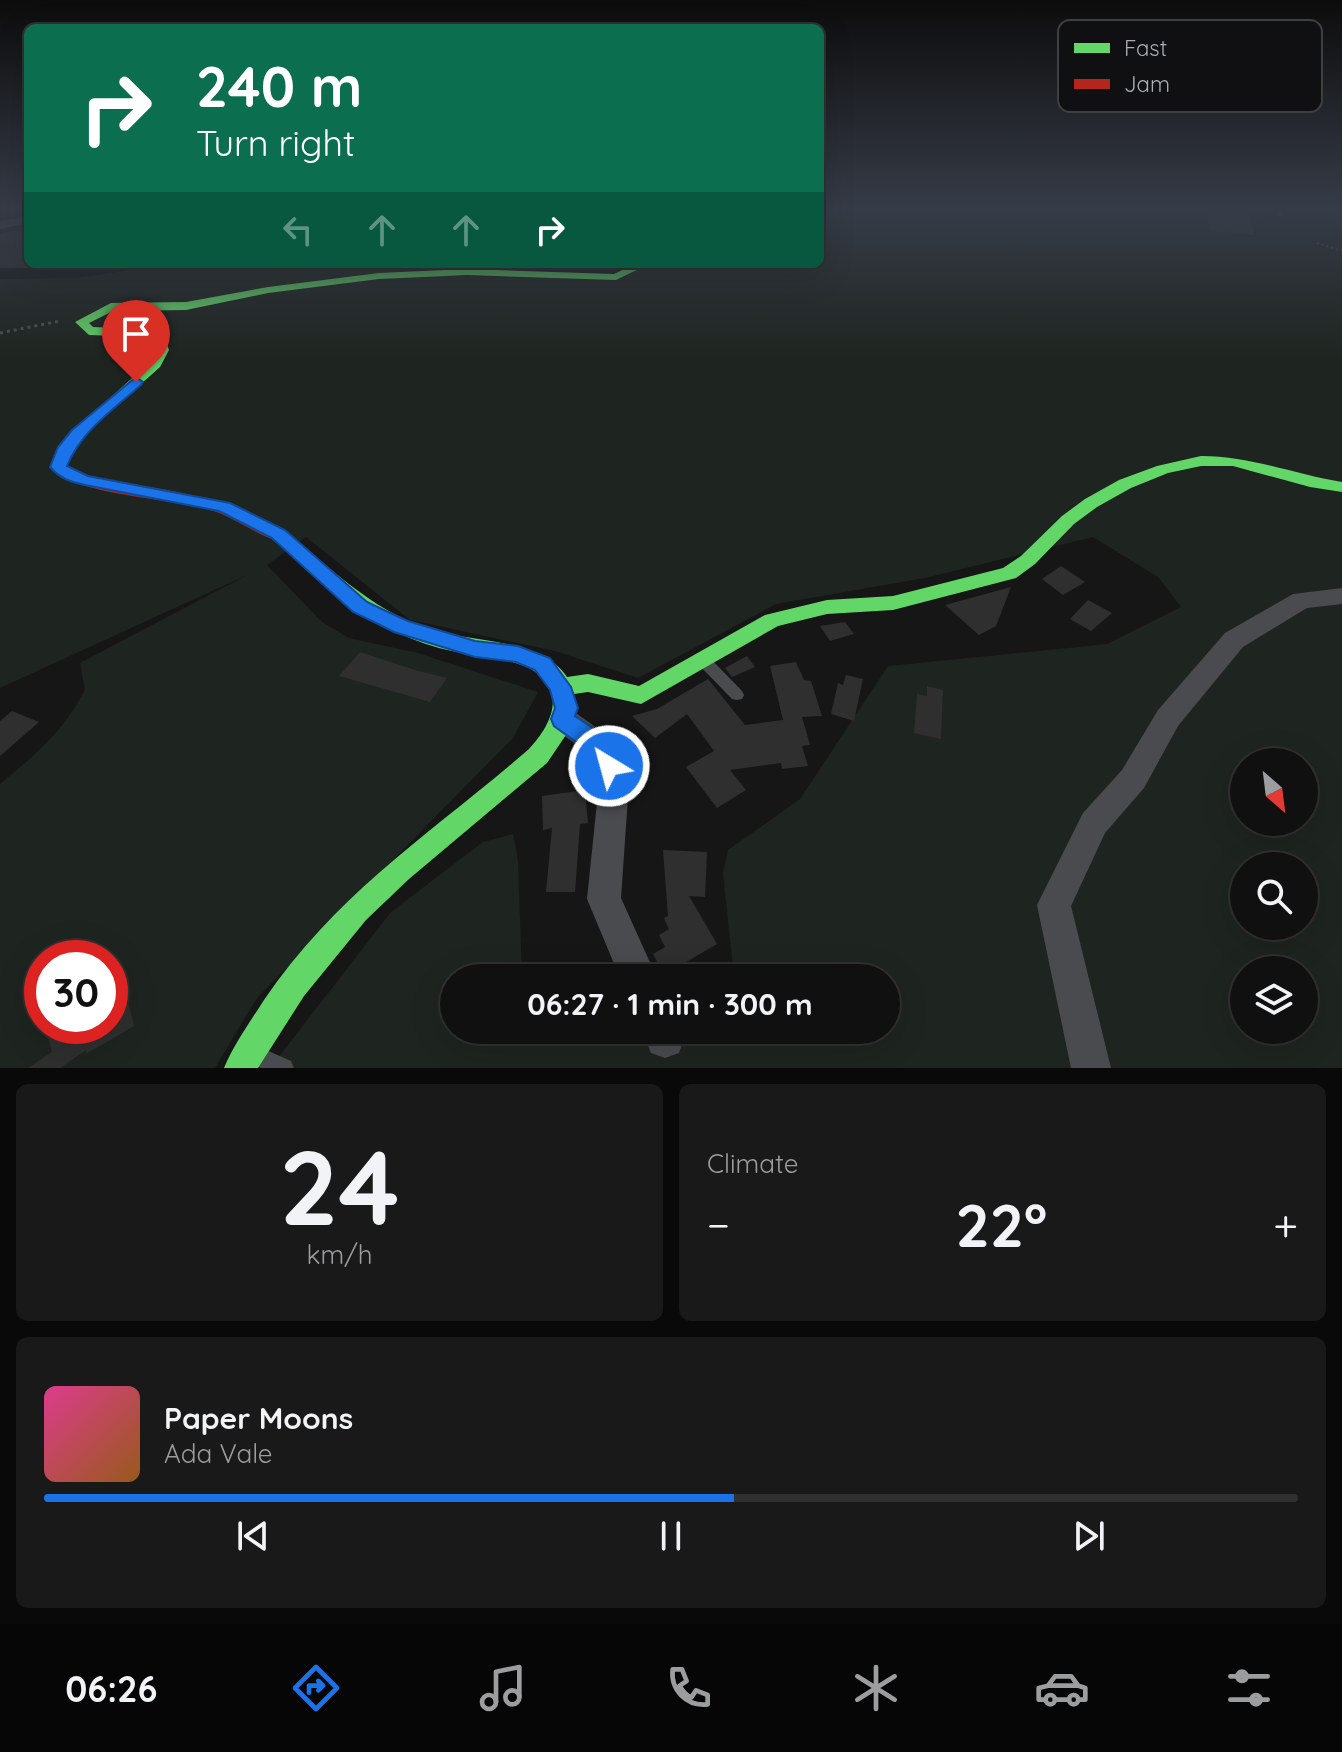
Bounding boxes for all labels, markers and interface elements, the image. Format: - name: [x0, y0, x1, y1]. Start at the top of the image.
- legend: [1058, 20, 1322, 112]
- text: Fast: [1124, 34, 1167, 62]
- text: 240 m: [196, 51, 363, 121]
- icon: right: [64, 56, 168, 160]
- text: Jam: [1124, 70, 1170, 98]
- text: Turn right: [196, 120, 355, 165]
- icon: left: [276, 208, 320, 252]
- icon: ahead: [360, 208, 404, 252]
- icon: ahead: [444, 208, 488, 252]
- icon: right: [528, 208, 572, 252]
- pin: [102, 300, 170, 382]
- icon: arrive: [114, 312, 158, 356]
- position arrow: [567, 724, 651, 808]
- north arrow: [1230, 748, 1318, 836]
- map controls: [1230, 748, 1318, 1044]
- button: search: [1230, 852, 1318, 940]
- speed limit sign: 30: [24, 940, 128, 1044]
- button: layers: [1230, 956, 1318, 1044]
- text: 06:27 · 1 min · 300 m: [527, 985, 813, 1023]
- text: 24: [279, 1121, 400, 1251]
- text: Climate: [707, 1147, 798, 1180]
- text: 22°: [956, 1187, 1047, 1262]
- text: −: [707, 1197, 730, 1252]
- text: +: [1273, 1197, 1298, 1252]
- text: km/h: [307, 1238, 372, 1271]
- text: Paper Moons: [164, 1399, 353, 1437]
- text: Ada Vale: [164, 1437, 273, 1470]
- icon: previous: [231, 1514, 275, 1558]
- icon: pause: [649, 1514, 693, 1558]
- icon: next: [1067, 1514, 1111, 1558]
- icon: directions: [288, 1660, 344, 1716]
- icon: music: [475, 1660, 531, 1716]
- icon: phone: [661, 1660, 717, 1716]
- icon: climate: [848, 1660, 904, 1716]
- icon: car: [1034, 1660, 1090, 1716]
- icon: filters: [1221, 1660, 1277, 1716]
- text: 06:26: [65, 1666, 158, 1711]

